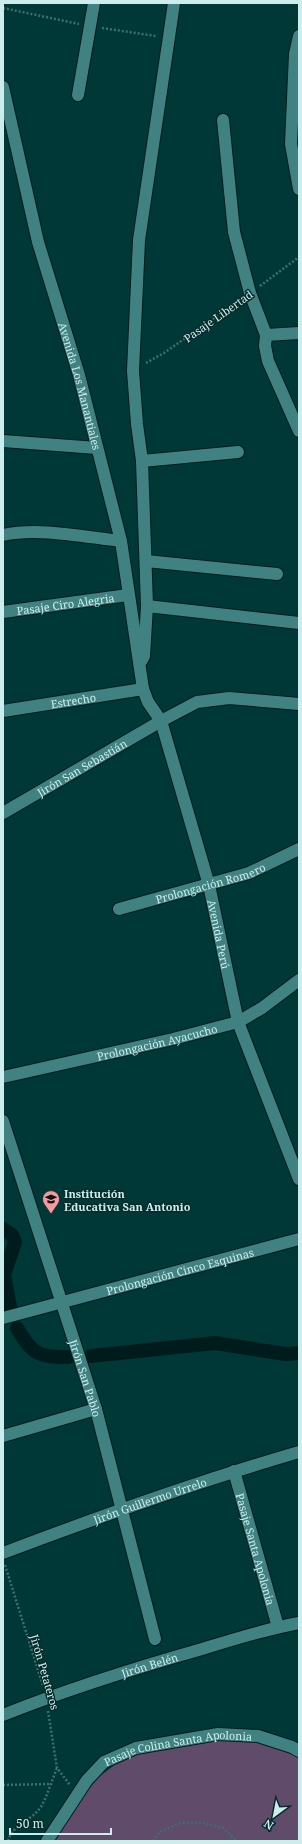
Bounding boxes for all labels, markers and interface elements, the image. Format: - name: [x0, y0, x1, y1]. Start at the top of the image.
- street label: Pasaje Libertad: [180, 286, 256, 345]
- street label: Avenida Los Manantiales: [56, 320, 105, 451]
- street label: Pasaje Ciro Alegria: [15, 589, 115, 618]
- street label: Estrecho: [49, 689, 97, 711]
- street label: Jirón San Sebastián: [33, 735, 129, 800]
- street label: Prolongación Romero: [154, 859, 268, 906]
- street label: Avenida Perú: [205, 898, 234, 970]
- street label: Prolongación Ayacucho: [95, 1020, 219, 1063]
- place label: Institución Educativa San Antonio: [64, 1186, 191, 1214]
- school or university icon: Institución Educativa San Antonio: [41, 1189, 61, 1214]
- street label: Prolongación Cinco Esquinas: [104, 1244, 255, 1298]
- street label: Jirón San Pablo: [66, 1336, 105, 1418]
- street label: Jirón Guillermo Urrelo: [90, 1474, 208, 1527]
- street label: Pasaje Santa Apolonia: [233, 1491, 279, 1607]
- street label: Jirón Petateros: [27, 1632, 63, 1711]
- street label: Jirón Belén: [118, 1649, 180, 1680]
- street label: Pasaje Colina Santa Apolonia: [101, 1726, 253, 1769]
- north arrow: [254, 1796, 294, 1836]
- scale bar: [10, 1810, 111, 1836]
- text: 50 m: [16, 1815, 44, 1832]
- text: N: [261, 1816, 276, 1834]

